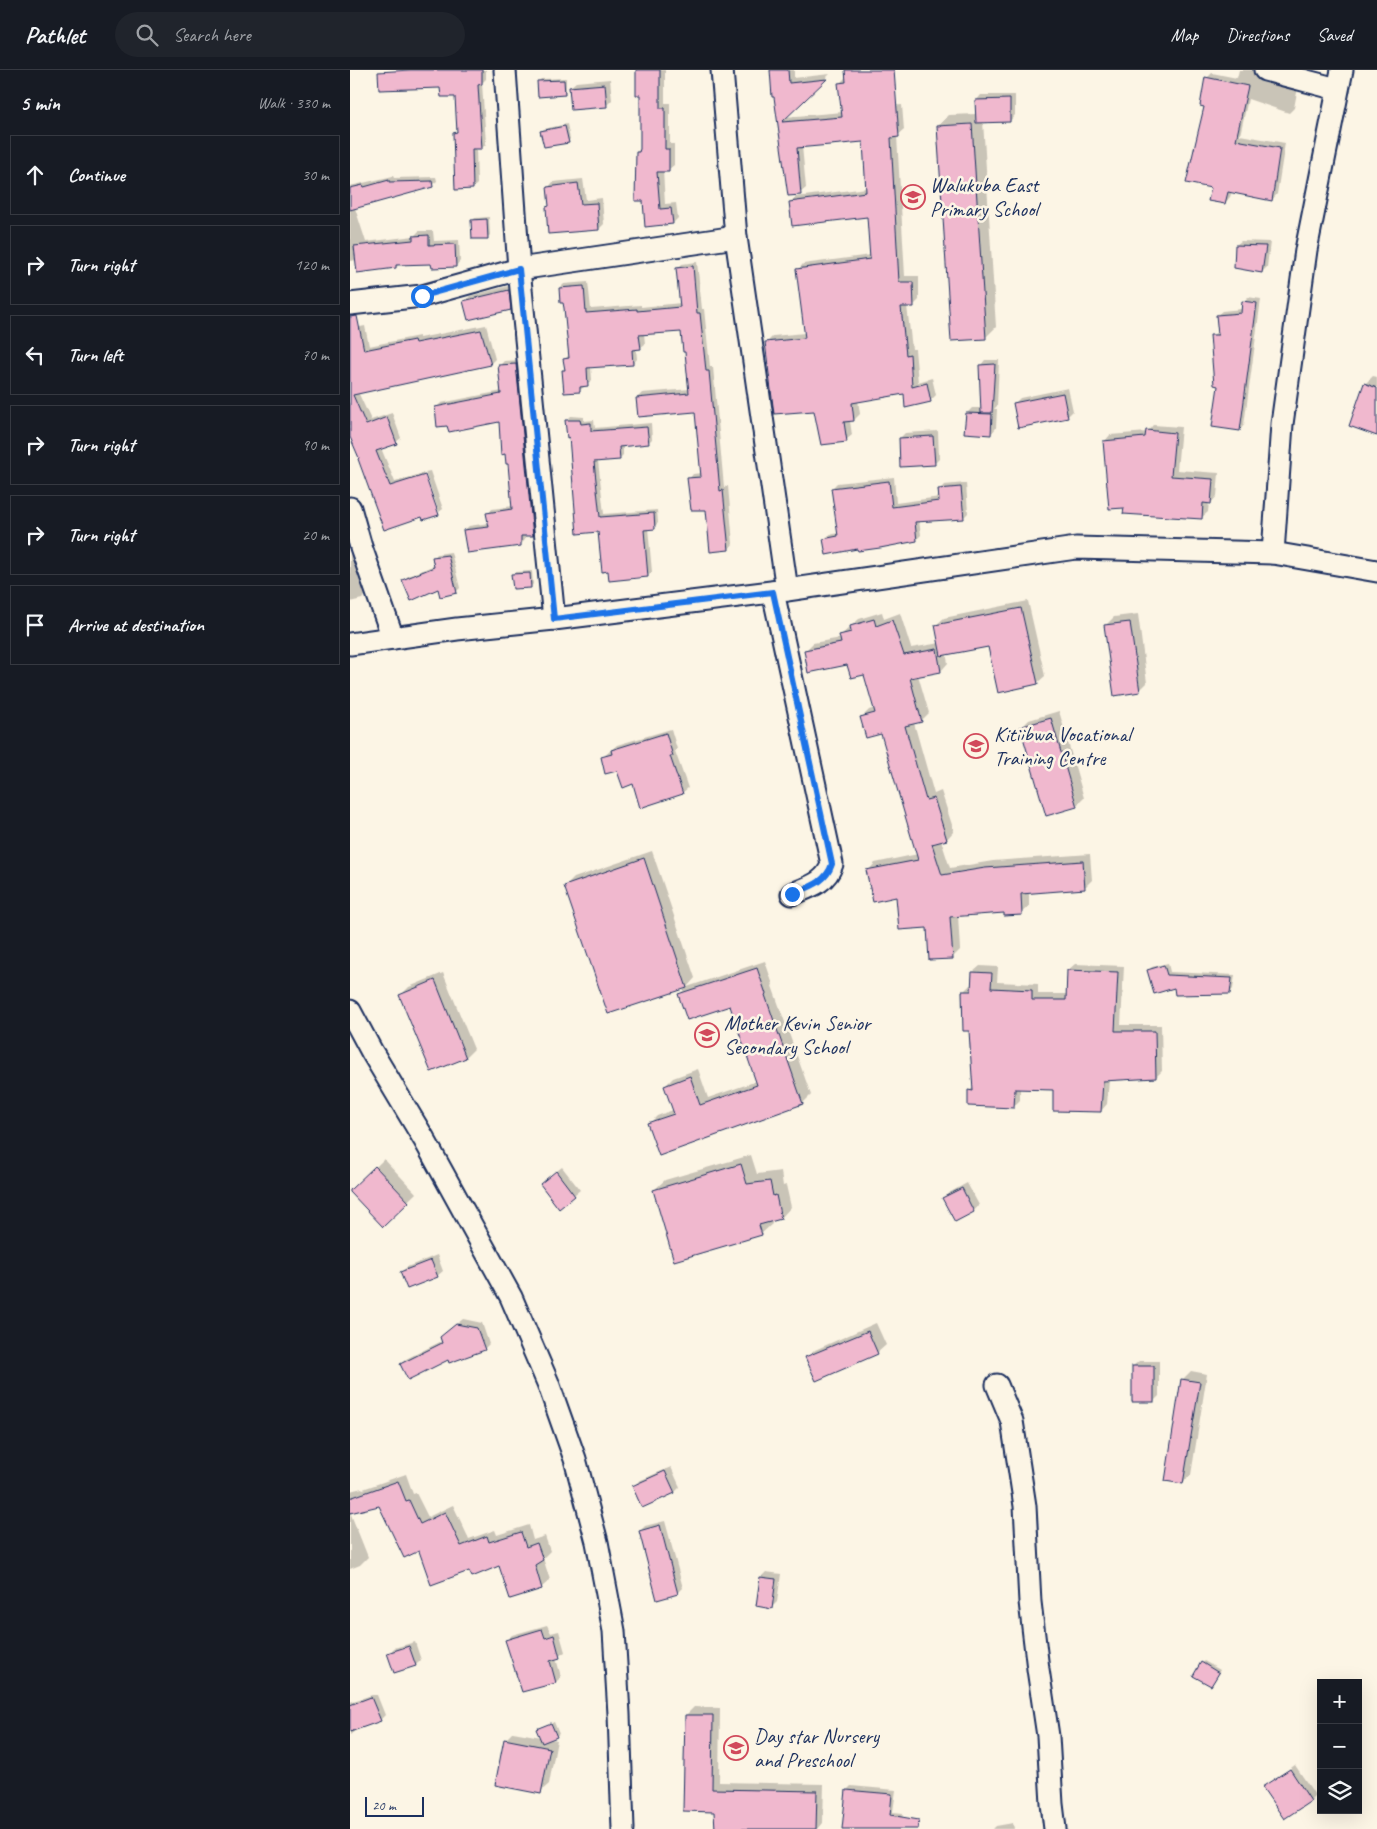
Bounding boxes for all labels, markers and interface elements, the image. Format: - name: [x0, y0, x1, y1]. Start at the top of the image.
- search box: [115, 12, 465, 57]
- text: Pathlet: [25, 20, 85, 50]
- icon: search: [133, 21, 161, 49]
- text: Search here: [173, 23, 251, 47]
- text: Map: [1171, 24, 1198, 46]
- text: Directions: [1226, 24, 1289, 46]
- text: Saved: [1317, 24, 1352, 46]
- text: 5 min: [20, 90, 60, 116]
- text: Walk · 330 m: [258, 93, 330, 113]
- icon: ahead: [21, 161, 49, 189]
- text: Continue: [68, 163, 125, 187]
- text: 30 m: [302, 165, 329, 185]
- place label: Walukuba East Primary School: [930, 172, 1041, 222]
- school or university icon: Walukuba East Primary School: [900, 184, 926, 210]
- icon: right: [21, 251, 49, 279]
- text: Turn right: [68, 253, 135, 277]
- text: 120 m: [295, 255, 329, 275]
- route start: [411, 285, 434, 308]
- icon: left: [21, 341, 49, 369]
- text: Turn left: [68, 343, 123, 367]
- text: 70 m: [302, 345, 329, 365]
- icon: right: [21, 431, 49, 459]
- text: Turn right: [68, 433, 135, 457]
- text: 90 m: [302, 435, 329, 455]
- icon: right: [21, 521, 49, 549]
- text: Turn right: [68, 523, 135, 547]
- text: 20 m: [302, 525, 329, 545]
- icon: arrive: [21, 611, 49, 639]
- text: Arrive at destination: [68, 613, 204, 637]
- place label: Kitiibwa Vocational Training Centre: [994, 721, 1134, 771]
- school or university icon: Kitiibwa Vocational Training Centre: [963, 733, 989, 759]
- route end: [781, 883, 804, 906]
- place label: Mother Kevin Senior Secondary School: [724, 1010, 873, 1060]
- school or university icon: Mother Kevin Senior Secondary School: [694, 1022, 720, 1048]
- map controls: [1317, 1679, 1362, 1814]
- button: +: [1317, 1679, 1362, 1724]
- place label: Day star Nursery and Preschool: [754, 1723, 881, 1773]
- button: −: [1317, 1724, 1362, 1769]
- school or university icon: Day star Nursery and Preschool: [723, 1735, 749, 1761]
- button: layers: [1317, 1769, 1362, 1814]
- scale bar: [365, 1794, 424, 1817]
- text: 20 m: [372, 1797, 396, 1814]

